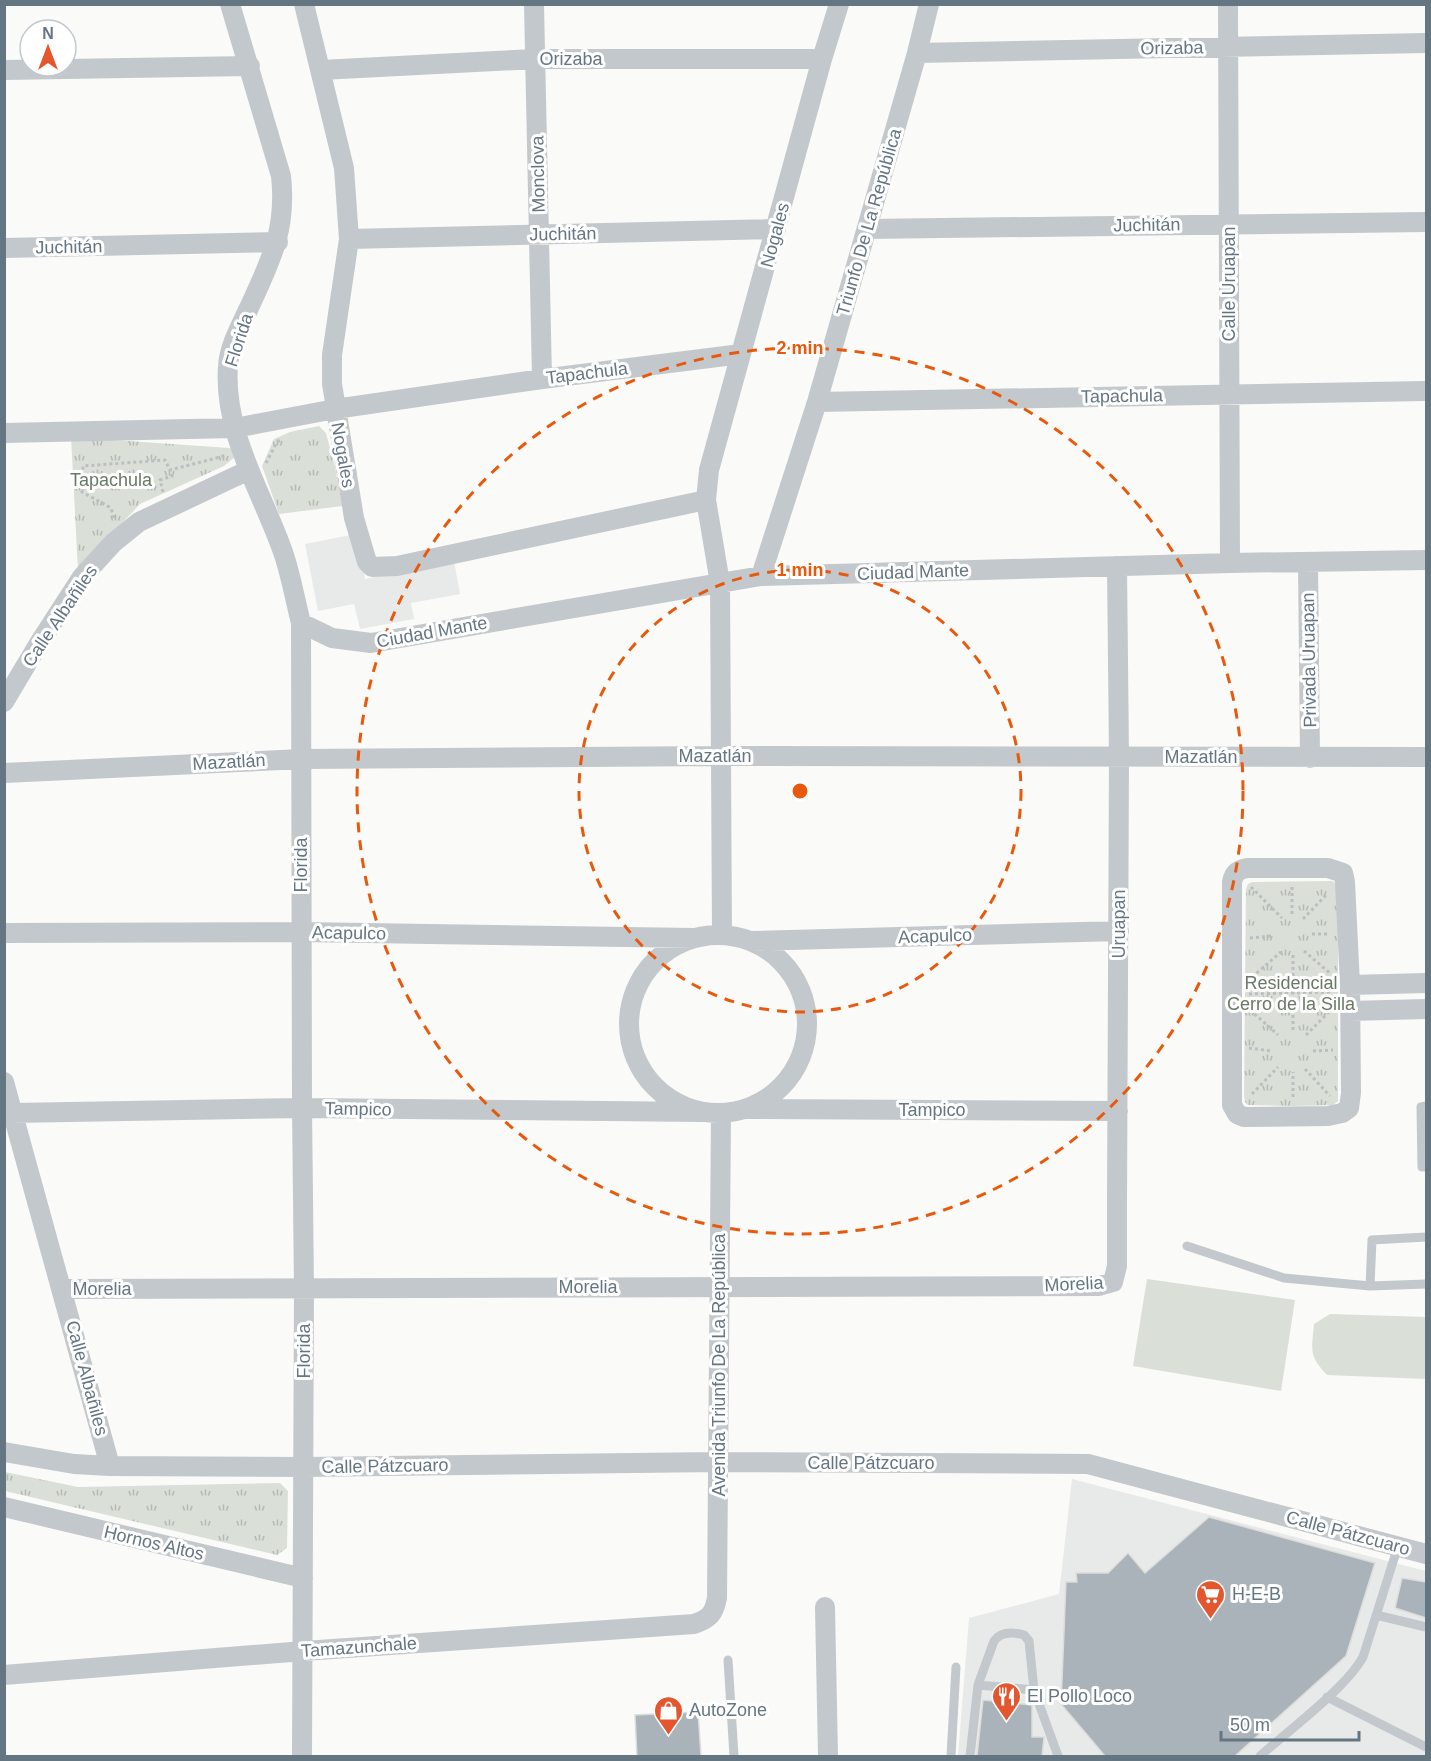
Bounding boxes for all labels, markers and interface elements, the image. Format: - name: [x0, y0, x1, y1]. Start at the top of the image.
- north arrow: [18, 18, 78, 78]
- text: N: [42, 25, 54, 42]
- street label: Orizaba: [1140, 37, 1205, 59]
- street label: Orizaba: [539, 49, 604, 69]
- street label: Triunfo De La República: [833, 125, 906, 318]
- street label: Monclova: [527, 134, 549, 213]
- street label: Nogales: [757, 201, 793, 269]
- street label: Juchitán: [1113, 214, 1181, 236]
- street label: Juchitán: [529, 223, 597, 245]
- street label: Calle Uruapan: [1219, 226, 1239, 342]
- street label: Juchitán: [35, 236, 103, 258]
- street label: Florida: [221, 310, 257, 369]
- text: 2 min: [776, 338, 824, 358]
- street label: Tapachula: [545, 358, 630, 388]
- street label: Tapachula: [1081, 385, 1164, 407]
- street label: Nogales: [327, 421, 359, 489]
- park label: Tapachula: [70, 470, 153, 490]
- text: 1 min: [776, 560, 824, 580]
- street label: Ciudad Mante: [857, 560, 969, 584]
- street label: Calle Albañiles: [19, 561, 101, 671]
- street label: Privada Uruapan: [1298, 592, 1320, 728]
- street label: Ciudad Mante: [375, 612, 489, 652]
- street label: Mazatlán: [678, 746, 752, 766]
- street label: Mazatlán: [1164, 747, 1238, 767]
- street label: Mazatlán: [192, 750, 266, 774]
- centre of rings: [790, 781, 810, 801]
- street label: Florida: [291, 837, 311, 893]
- street label: Uruapan: [1109, 889, 1129, 959]
- street label: Acapulco: [312, 922, 386, 944]
- street label: Acapulco: [898, 925, 972, 947]
- park label: Residencial Cerro de la Silla: [1227, 973, 1356, 1014]
- street label: Tampico: [324, 1098, 392, 1120]
- street label: Tampico: [898, 1100, 966, 1120]
- street label: Avenida Triunfo De La República: [709, 1233, 729, 1496]
- street label: Morelia: [1044, 1272, 1105, 1296]
- street label: Morelia: [558, 1277, 618, 1297]
- street label: Morelia: [72, 1279, 132, 1299]
- street label: Calle Albañiles: [62, 1318, 112, 1438]
- street label: Florida: [294, 1323, 314, 1379]
- street label: Calle Pátzcuaro: [807, 1453, 935, 1473]
- street label: Calle Pátzcuaro: [321, 1455, 449, 1477]
- street label: Calle Pátzcuaro: [1284, 1507, 1412, 1559]
- street label: Hornos Altos: [102, 1522, 206, 1564]
- supermarket icon: H-E-B: [1195, 1578, 1227, 1620]
- place label: H-E-B: [1232, 1584, 1281, 1604]
- street label: Tamazunchale: [300, 1633, 418, 1661]
- restaurant icon: El Pollo Loco: [990, 1680, 1022, 1722]
- place label: El Pollo Loco: [1027, 1686, 1132, 1706]
- shop icon: AutoZone: [652, 1694, 684, 1736]
- place label: AutoZone: [689, 1700, 767, 1720]
- scale bar: [1221, 1704, 1359, 1742]
- text: 50 m: [1230, 1715, 1270, 1735]

